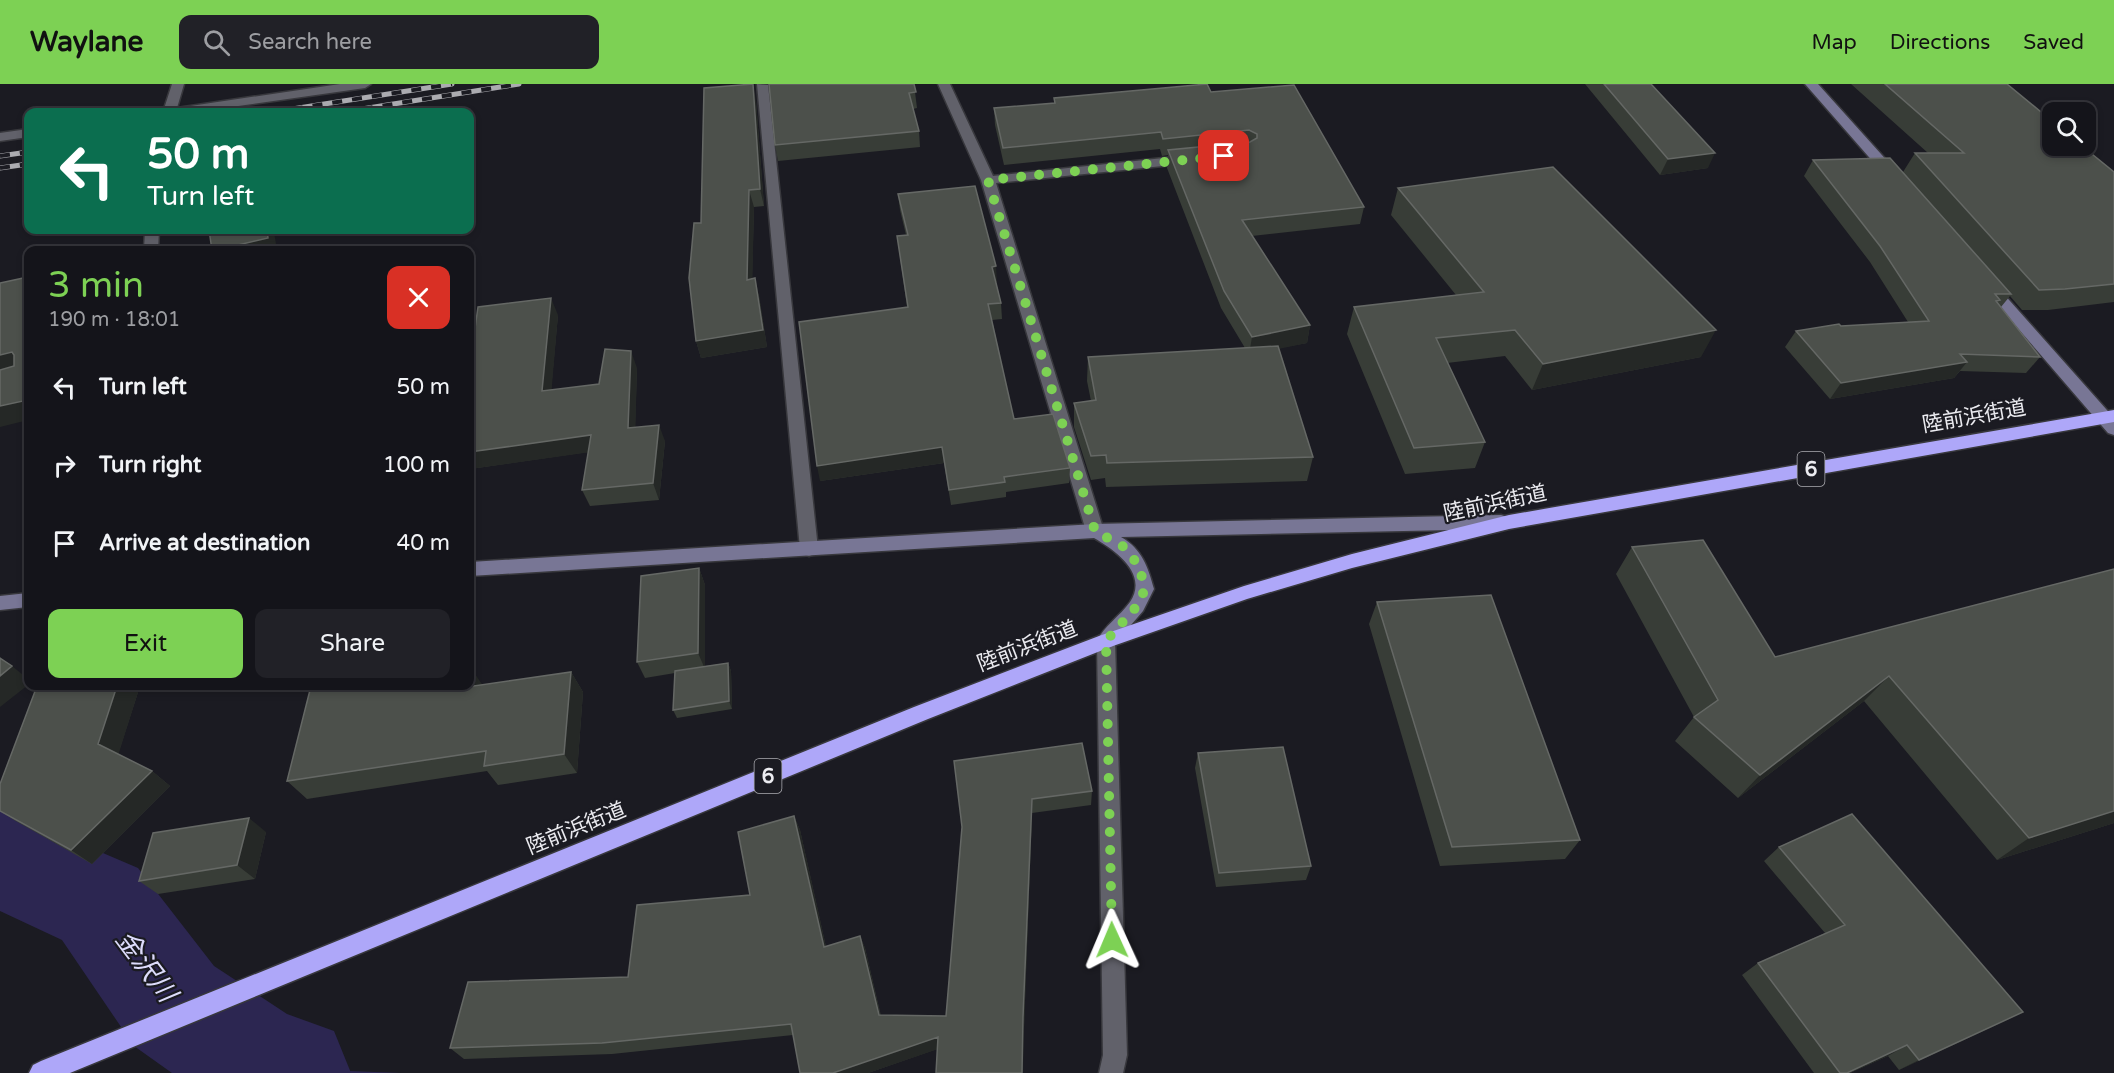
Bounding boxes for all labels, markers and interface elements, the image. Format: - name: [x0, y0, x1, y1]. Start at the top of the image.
- search box: [179, 15, 599, 69]
- text: Waylane: [30, 25, 143, 59]
- icon: search: [200, 26, 233, 59]
- text: Search here: [248, 29, 372, 55]
- text: Map: [1811, 30, 1857, 55]
- text: Directions: [1890, 30, 1990, 55]
- text: Saved: [2023, 30, 2084, 55]
- map controls: [2042, 102, 2096, 156]
- button: search: [2042, 102, 2096, 156]
- text: 50 m: [147, 129, 249, 180]
- pin: [1198, 130, 1249, 181]
- icon: left: [48, 132, 126, 210]
- icon: arrive: [1207, 139, 1240, 172]
- text: Turn left: [147, 180, 254, 213]
- text: 3 min: [48, 264, 144, 307]
- button: close: [387, 266, 450, 329]
- text: 190 m · 18:01: [48, 308, 180, 332]
- icon: left: [48, 371, 81, 404]
- text: Turn left: [99, 374, 187, 400]
- text: 50 m: [396, 374, 450, 400]
- street label: 陸前浜街道: [1920, 395, 2028, 438]
- icon: right: [48, 449, 81, 482]
- text: Turn right: [99, 452, 201, 478]
- text: 100 m: [383, 452, 450, 478]
- road number: 6: [1798, 452, 1824, 486]
- street label: 陸前浜街道: [1441, 480, 1549, 527]
- icon: arrive: [48, 527, 81, 560]
- text: Arrive at destination: [99, 530, 310, 556]
- text: 40 m: [396, 530, 450, 556]
- button: Exit: [48, 609, 243, 678]
- button: Share: [255, 609, 450, 678]
- street label: 陸前浜街道: [974, 616, 1081, 677]
- road number: 6: [754, 759, 782, 793]
- street label: 陸前浜街道: [523, 797, 630, 860]
- position arrow: [1080, 908, 1144, 972]
- water label: 金沢川: [108, 924, 185, 1011]

